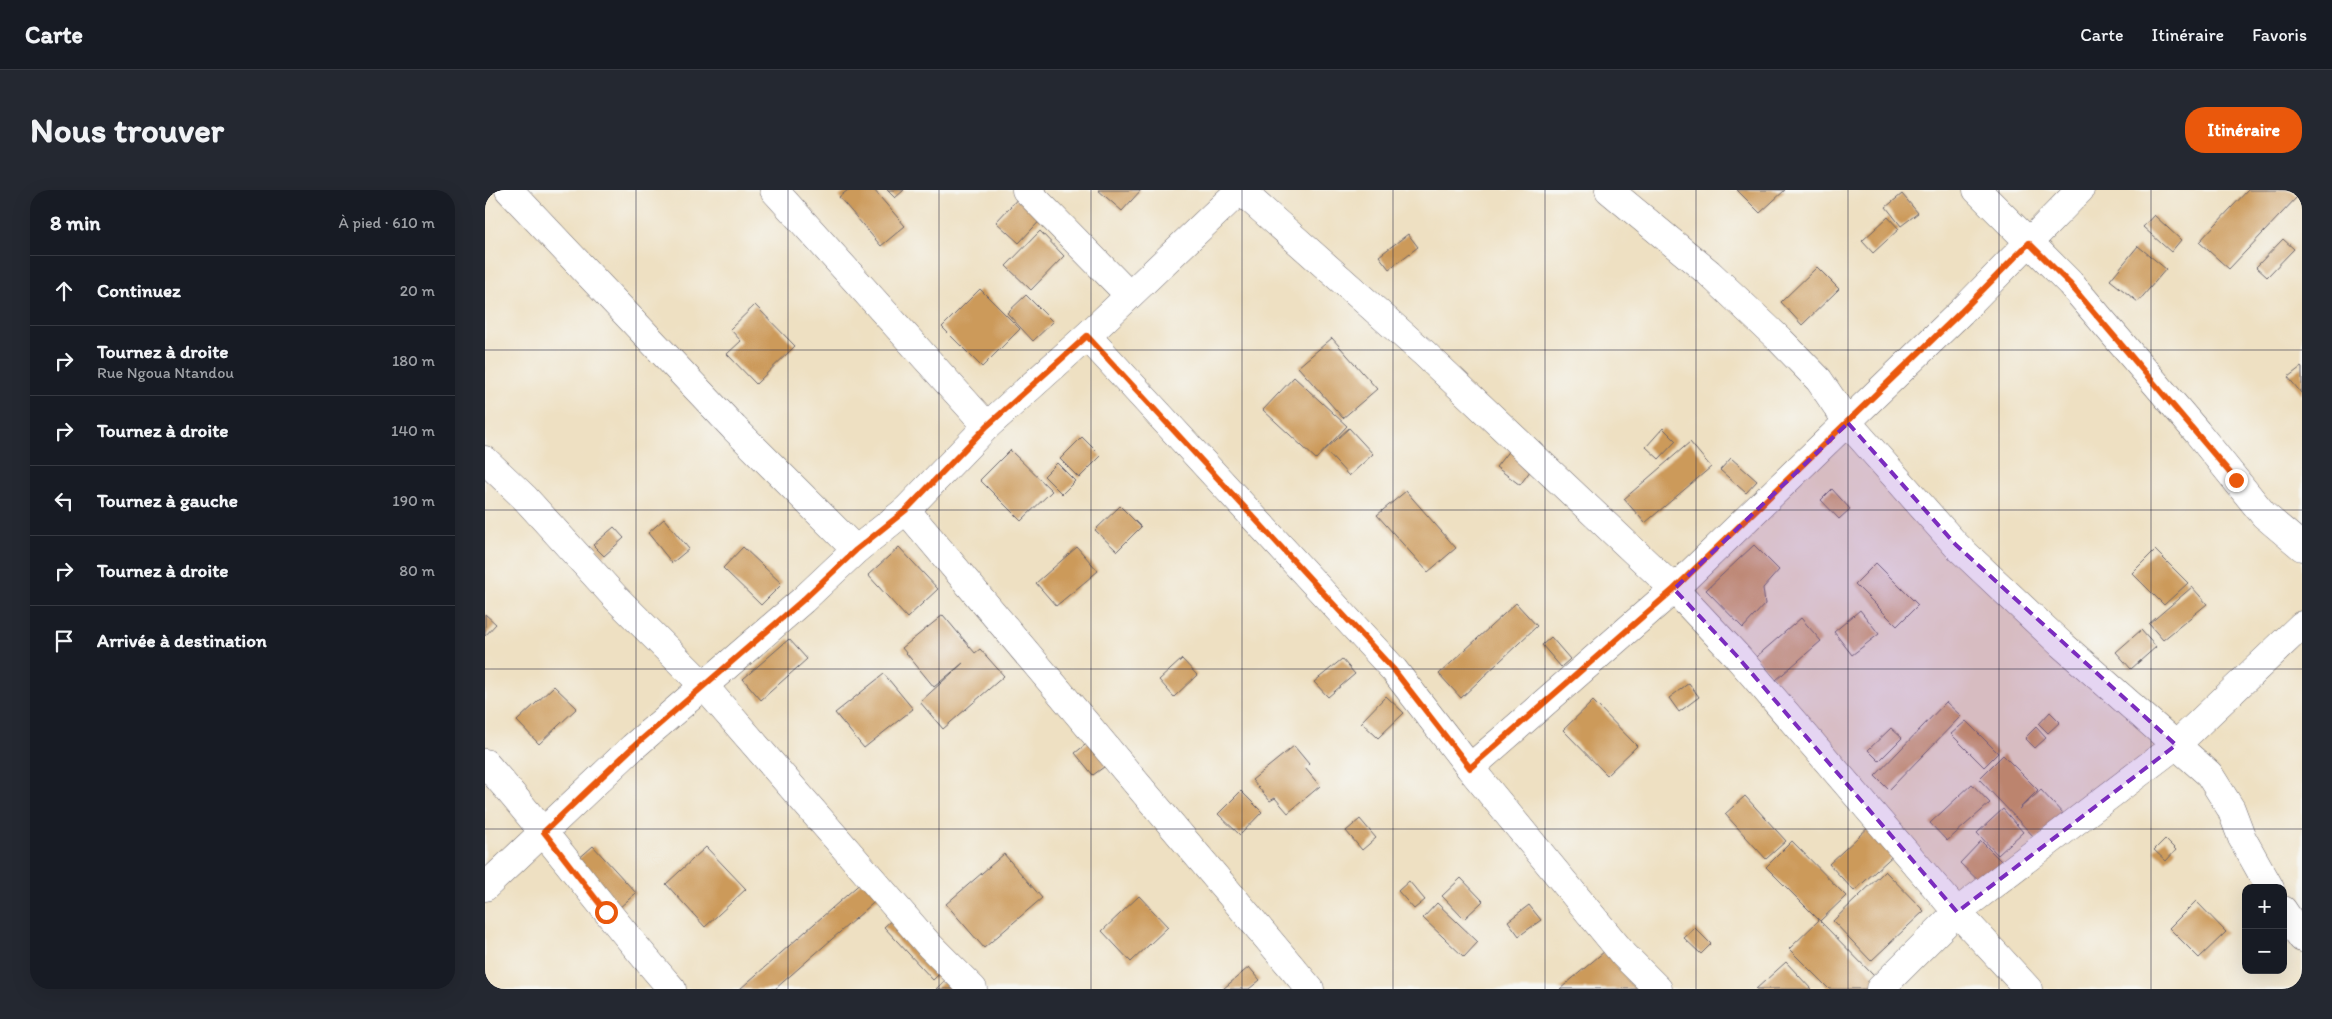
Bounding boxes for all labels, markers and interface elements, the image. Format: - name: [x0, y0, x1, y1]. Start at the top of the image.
- text: Carte: [25, 20, 83, 49]
- text: Carte: [2080, 24, 2124, 46]
- text: Itinéraire: [2152, 24, 2224, 46]
- text: Favoris: [2252, 24, 2307, 46]
- button: Itinéraire: [2185, 107, 2302, 153]
- text: Nous trouver: [30, 109, 224, 151]
- text: 8 min: [50, 210, 100, 235]
- text: À pied · 610 m: [339, 213, 435, 232]
- icon: ahead: [50, 277, 78, 305]
- text: Continuez: [97, 279, 181, 302]
- text: 20 m: [400, 281, 435, 300]
- text: Tournez à droite: [97, 340, 229, 363]
- icon: right: [50, 347, 78, 375]
- text: 180 m: [392, 351, 435, 370]
- text: Rue Ngoua Ntandou: [97, 363, 234, 382]
- icon: right: [50, 417, 78, 445]
- text: Tournez à droite: [97, 419, 229, 442]
- text: 140 m: [391, 421, 435, 440]
- route end: [2225, 469, 2248, 492]
- icon: left: [50, 487, 78, 515]
- text: Tournez à gauche: [97, 489, 238, 512]
- text: 190 m: [392, 491, 435, 510]
- icon: right: [50, 557, 78, 585]
- text: Tournez à droite: [97, 559, 229, 582]
- text: 80 m: [399, 561, 435, 580]
- icon: arrive: [50, 627, 78, 655]
- text: Arrivée à destination: [97, 629, 267, 652]
- map controls: [2242, 884, 2287, 974]
- button: +: [2242, 884, 2287, 929]
- route start: [595, 901, 618, 924]
- button: −: [2242, 929, 2287, 974]

